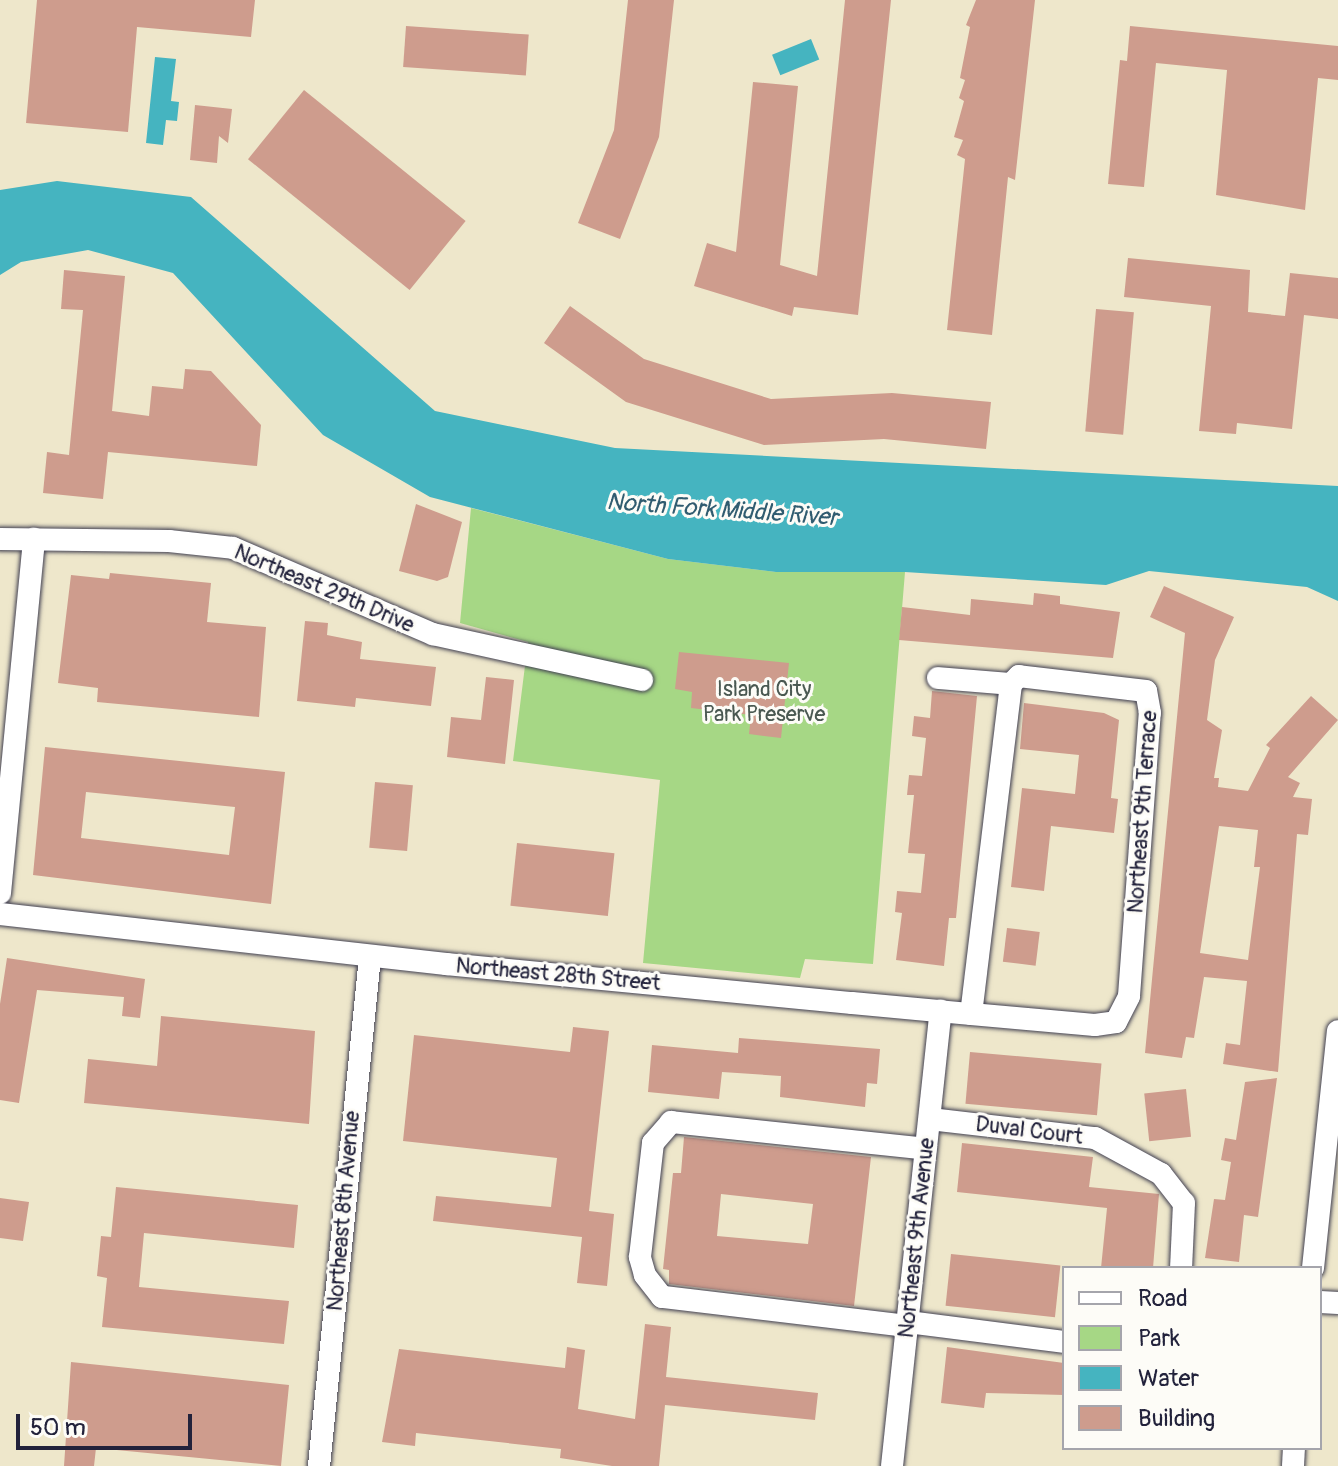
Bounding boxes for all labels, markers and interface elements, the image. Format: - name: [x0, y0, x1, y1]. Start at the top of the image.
- water label: North Fork Middle River: [605, 488, 839, 532]
- street label: Northeast 29th Drive: [230, 539, 418, 639]
- park label: Island City Park Preserve: [703, 676, 825, 728]
- street label: Northeast 9th Terrace: [1123, 710, 1163, 914]
- street label: Northeast 28th Street: [455, 953, 661, 997]
- street label: Northeast 8th Avenue: [322, 1110, 366, 1312]
- street label: Duval Court: [974, 1111, 1084, 1151]
- street label: Northeast 9th Avenue: [893, 1137, 941, 1339]
- legend: [1062, 1266, 1322, 1450]
- text: Road: [1138, 1284, 1188, 1313]
- text: Park: [1138, 1324, 1180, 1353]
- text: Water: [1138, 1364, 1199, 1393]
- scale bar: [20, 1398, 196, 1448]
- text: Building: [1138, 1404, 1215, 1433]
- text: 50 m: [30, 1413, 86, 1442]

